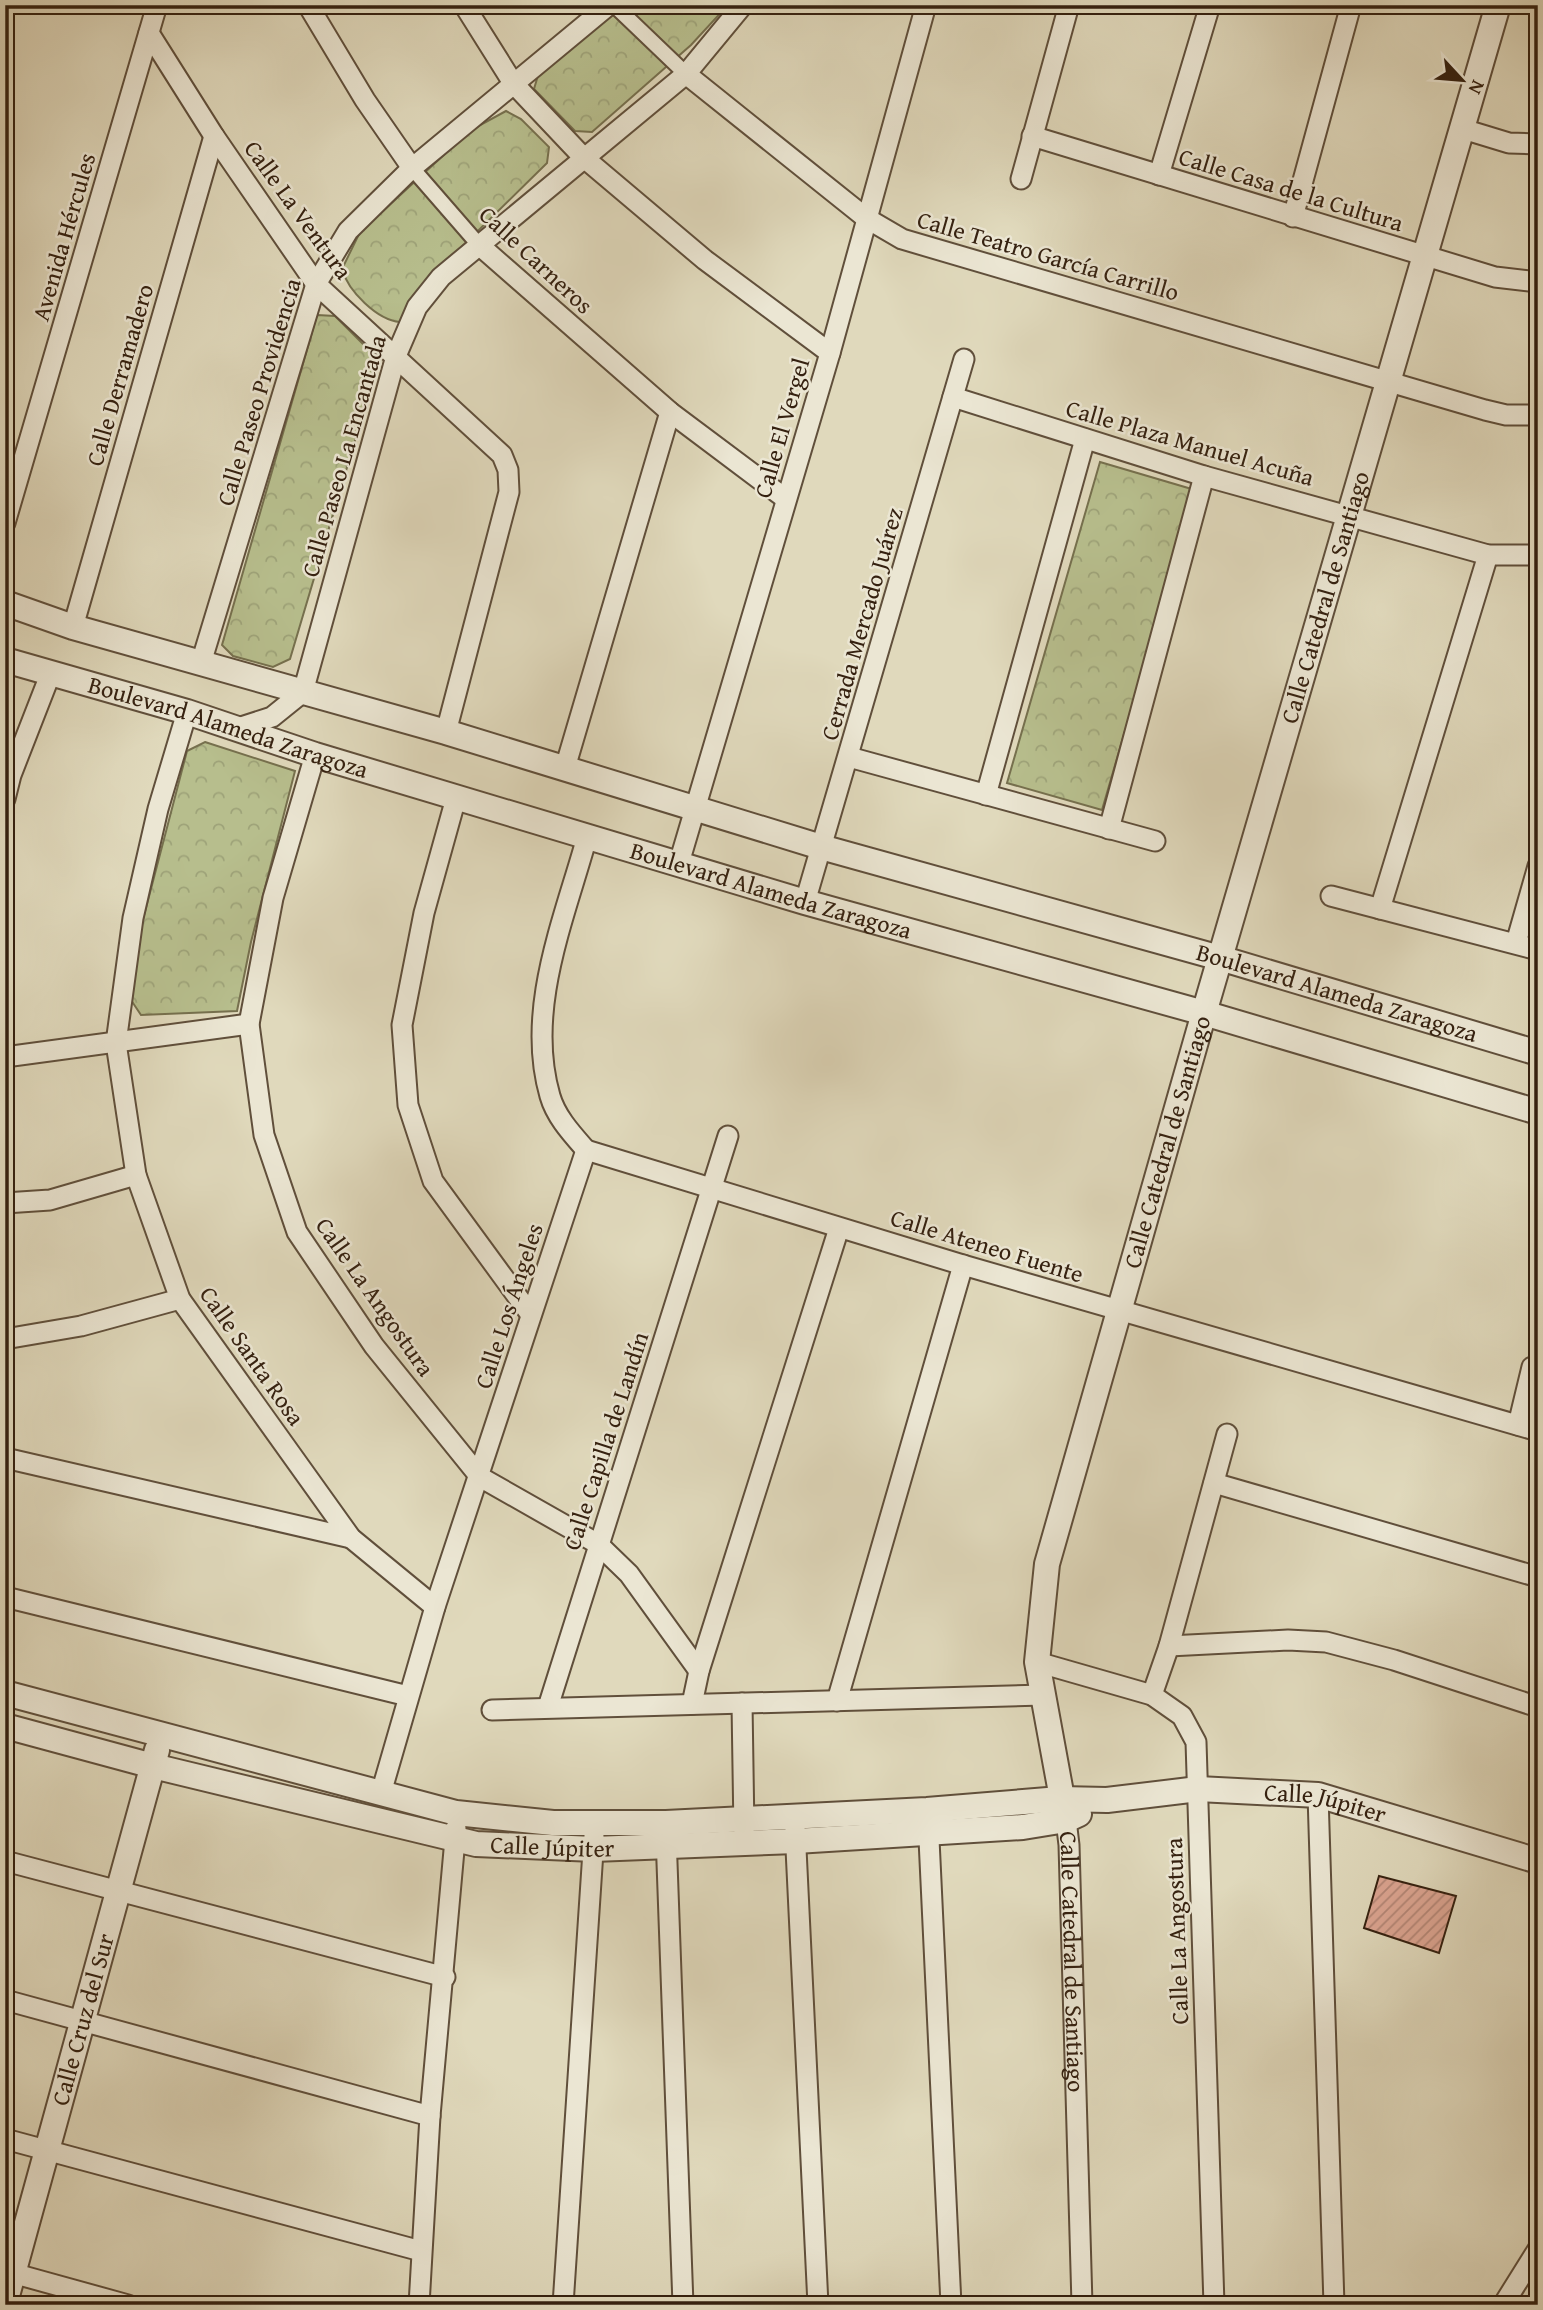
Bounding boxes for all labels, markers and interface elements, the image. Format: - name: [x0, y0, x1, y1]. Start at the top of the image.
- north arrow: [1428, 46, 1498, 116]
- text: N: [1462, 76, 1493, 100]
- street label: Calle La Ventura: [236, 133, 361, 287]
- street label: Calle Casa de la Cultura: [1175, 139, 1408, 240]
- street label: Avenida Hércules: [23, 149, 104, 325]
- street label: Calle Carneros: [471, 197, 601, 322]
- street label: Calle Teatro García Carrillo: [913, 201, 1183, 310]
- street label: Calle Paseo Providencia: [207, 273, 310, 510]
- street label: Calle Derramadero: [77, 280, 162, 470]
- street label: Calle Paseo La Encantada: [292, 330, 395, 581]
- street label: Calle El Vergel: [745, 354, 818, 502]
- street label: Calle Plaza Manuel Acuña: [1062, 390, 1319, 495]
- street label: Calle Catedral de Santiago: [1271, 467, 1378, 728]
- street label: Cerrada Mercado Juárez: [812, 503, 912, 744]
- street label: Boulevard Alameda Zaragoza: [84, 667, 373, 787]
- street label: Boulevard Alameda Zaragoza: [626, 833, 916, 948]
- street label: Boulevard Alameda Zaragoza: [1193, 934, 1482, 1051]
- street label: Calle Catedral de Santiago: [1114, 1011, 1219, 1272]
- street label: Calle Ateneo Fuente: [886, 1200, 1088, 1292]
- street label: Calle La Angostura: [307, 1210, 444, 1384]
- street label: Calle Los Ángeles: [465, 1219, 552, 1393]
- street label: Calle Santa Rosa: [191, 1279, 314, 1433]
- street label: Calle Capilla de Landín: [554, 1327, 657, 1554]
- street label: Calle Júpiter: [1263, 1774, 1391, 1832]
- street label: Calle Júpiter: [490, 1827, 615, 1866]
- street label: Calle Catedral de Santiago: [1050, 1829, 1094, 2093]
- street label: Calle La Angostura: [1156, 1836, 1197, 2025]
- street label: Calle Cruz del Sur: [42, 1929, 123, 2109]

